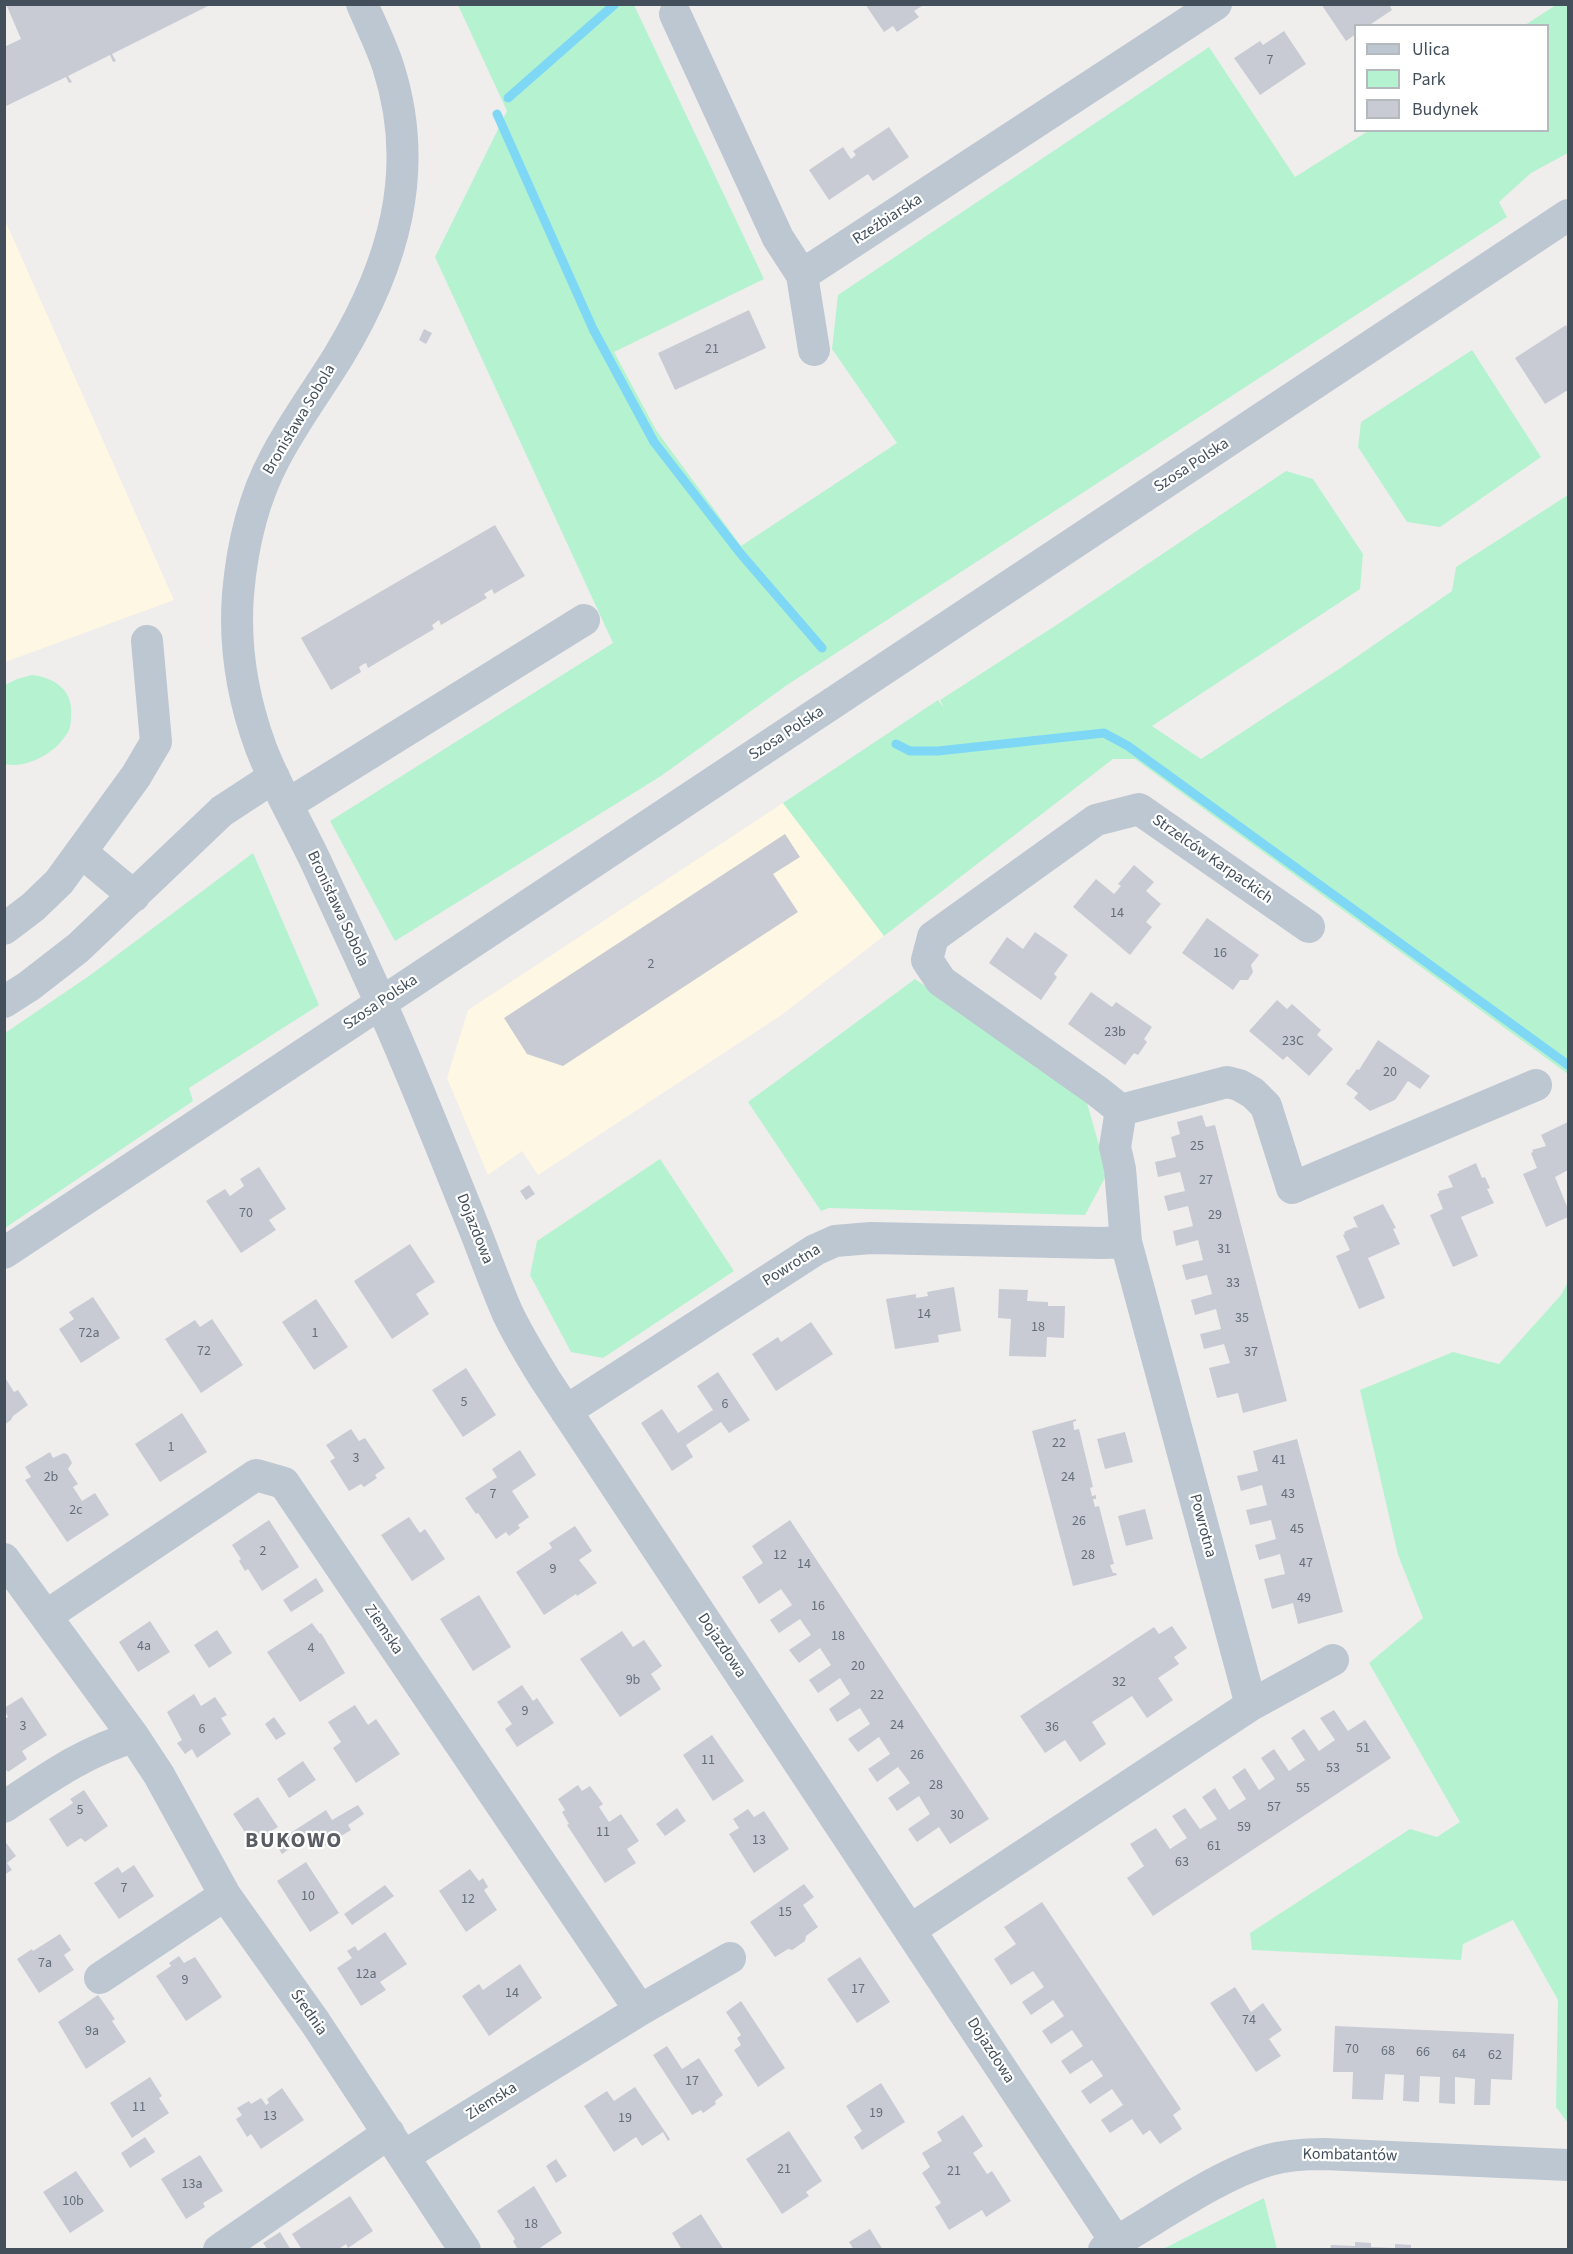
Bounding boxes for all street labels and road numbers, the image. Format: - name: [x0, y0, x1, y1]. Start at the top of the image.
- street label: Rzeźbiarska: [850, 190, 926, 250]
- street label: Bronisława Sobola: [260, 361, 340, 479]
- street label: Szosa Polska: [1151, 435, 1233, 497]
- street label: Szosa Polska: [746, 703, 828, 765]
- street label: Strzelców Karpackich: [1148, 811, 1276, 909]
- street label: Bronisława Sobola: [302, 848, 372, 970]
- street label: Szosa Polska: [340, 971, 422, 1035]
- street label: Dojazdowa: [451, 1191, 497, 1267]
- street label: Powrotna: [759, 1241, 825, 1291]
- street label: Powrotna: [1184, 1492, 1220, 1560]
- street label: Ziemska: [359, 1601, 407, 1659]
- street label: Dojazdowa: [692, 1610, 750, 1682]
- street label: Średnia: [285, 1986, 331, 2040]
- street label: Dojazdowa: [962, 2015, 1018, 2087]
- street label: Ziemska: [463, 2079, 521, 2125]
- street label: Kombatantów: [1302, 2146, 1398, 2166]

